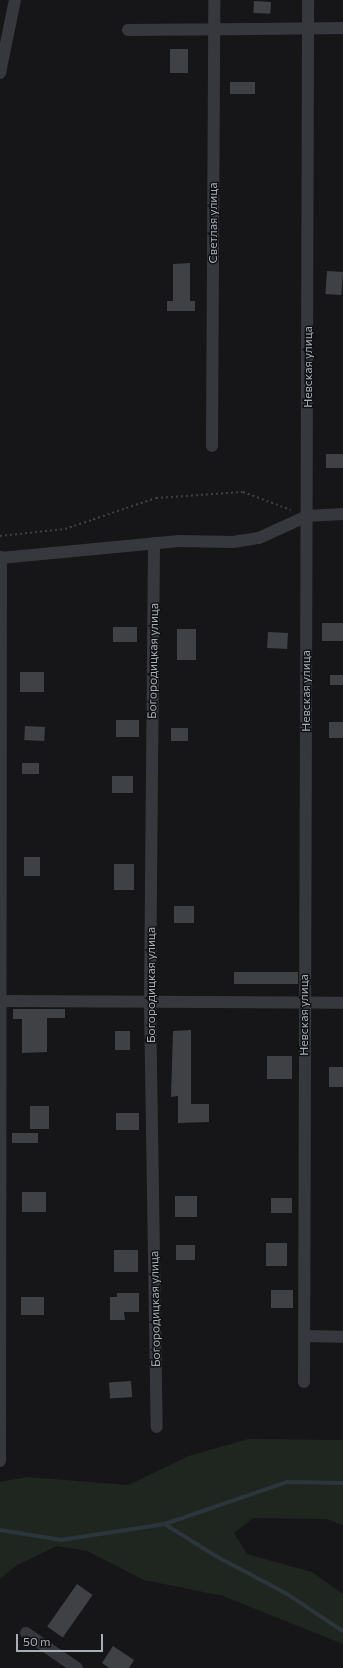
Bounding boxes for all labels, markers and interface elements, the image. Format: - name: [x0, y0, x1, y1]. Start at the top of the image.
- street label: Светлая улица: [206, 183, 220, 263]
- street label: Невская улица: [301, 326, 315, 408]
- street label: Богородицкая улица: [145, 603, 161, 719]
- street label: Невская улица: [299, 650, 313, 732]
- street label: Богородицкая улица: [144, 927, 158, 1043]
- street label: Невская улица: [297, 974, 311, 1056]
- street label: Богородицкая улица: [147, 1251, 163, 1367]
- scale bar: [18, 1626, 105, 1652]
- text: 50 m: [23, 1634, 51, 1648]

